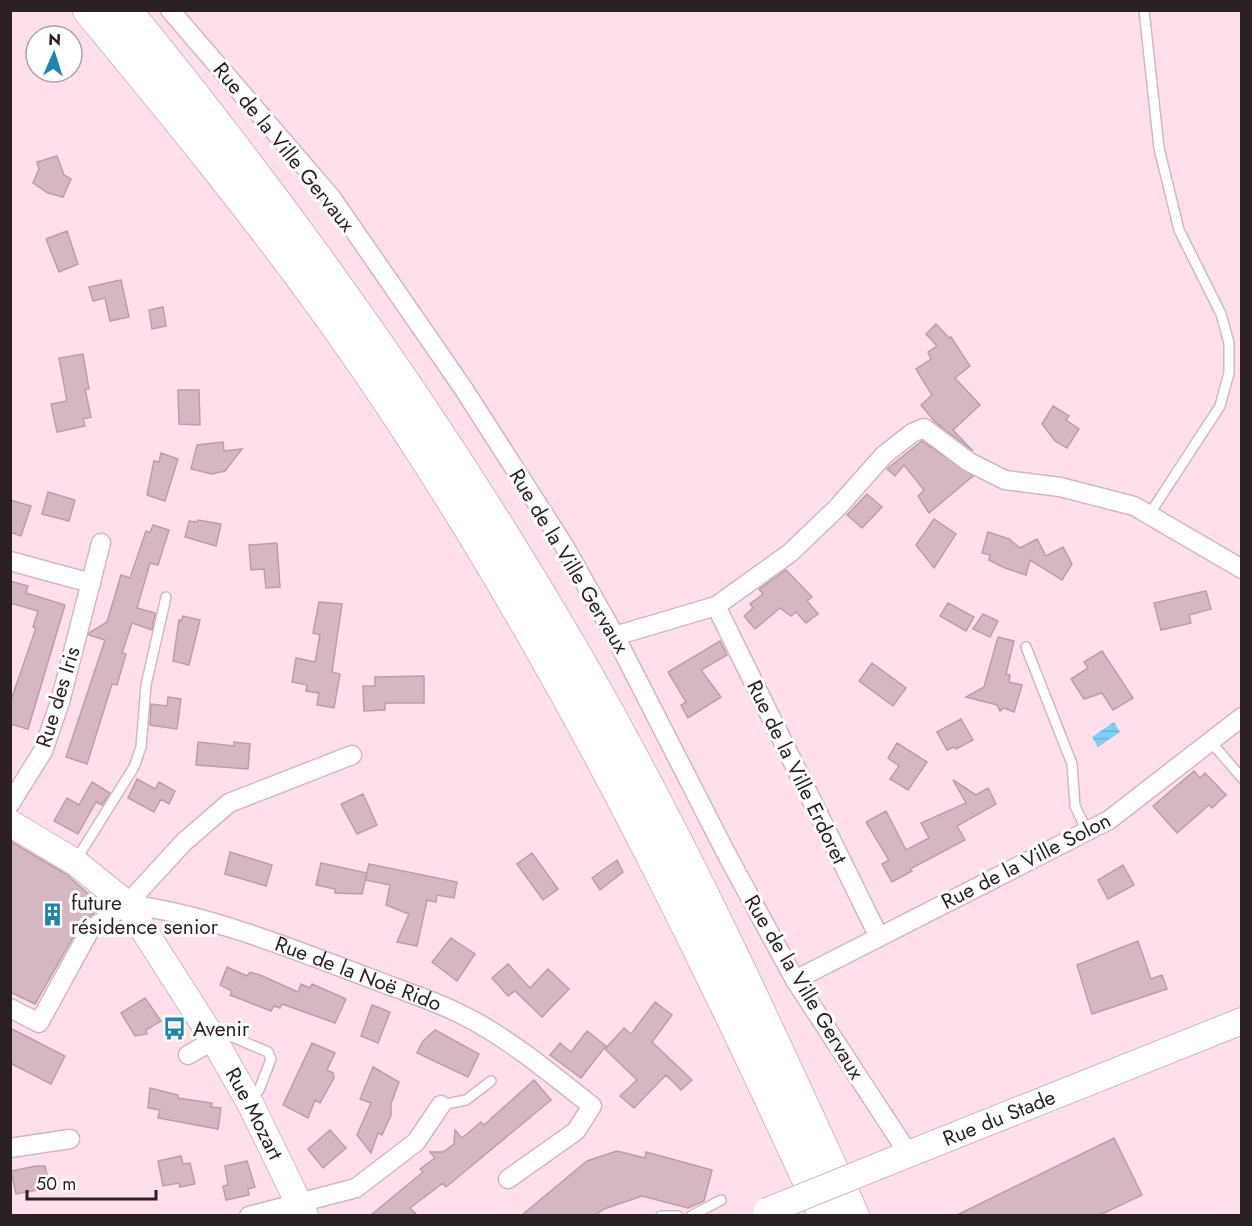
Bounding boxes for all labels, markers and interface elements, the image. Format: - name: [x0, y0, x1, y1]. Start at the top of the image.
- north arrow: [24, 24, 84, 84]
- text: N: [48, 28, 62, 51]
- street label: Rue de la Ville Gervaux: [206, 56, 362, 238]
- street label: Rue de la Ville Gervaux: [502, 463, 636, 659]
- street label: Rue des Iris: [28, 643, 88, 751]
- street label: Rue de la Ville Erdoret: [739, 675, 855, 869]
- street label: Rue de la Ville Solon: [936, 805, 1116, 917]
- place label: future résidence senior: [71, 888, 219, 942]
- street label: Rue de la Ville Gervaux: [737, 889, 871, 1085]
- building icon: future résidence senior: [40, 902, 66, 928]
- street label: Rue de la Noë Rido: [271, 929, 446, 1019]
- place label: Avenir: [193, 1014, 250, 1044]
- bus stop icon: Avenir: [162, 1016, 188, 1042]
- street label: Rue Mozart: [218, 1062, 290, 1165]
- street label: Rue du Stade: [938, 1082, 1060, 1154]
- scale bar: [27, 1163, 156, 1201]
- text: 50 m: [36, 1171, 76, 1197]

